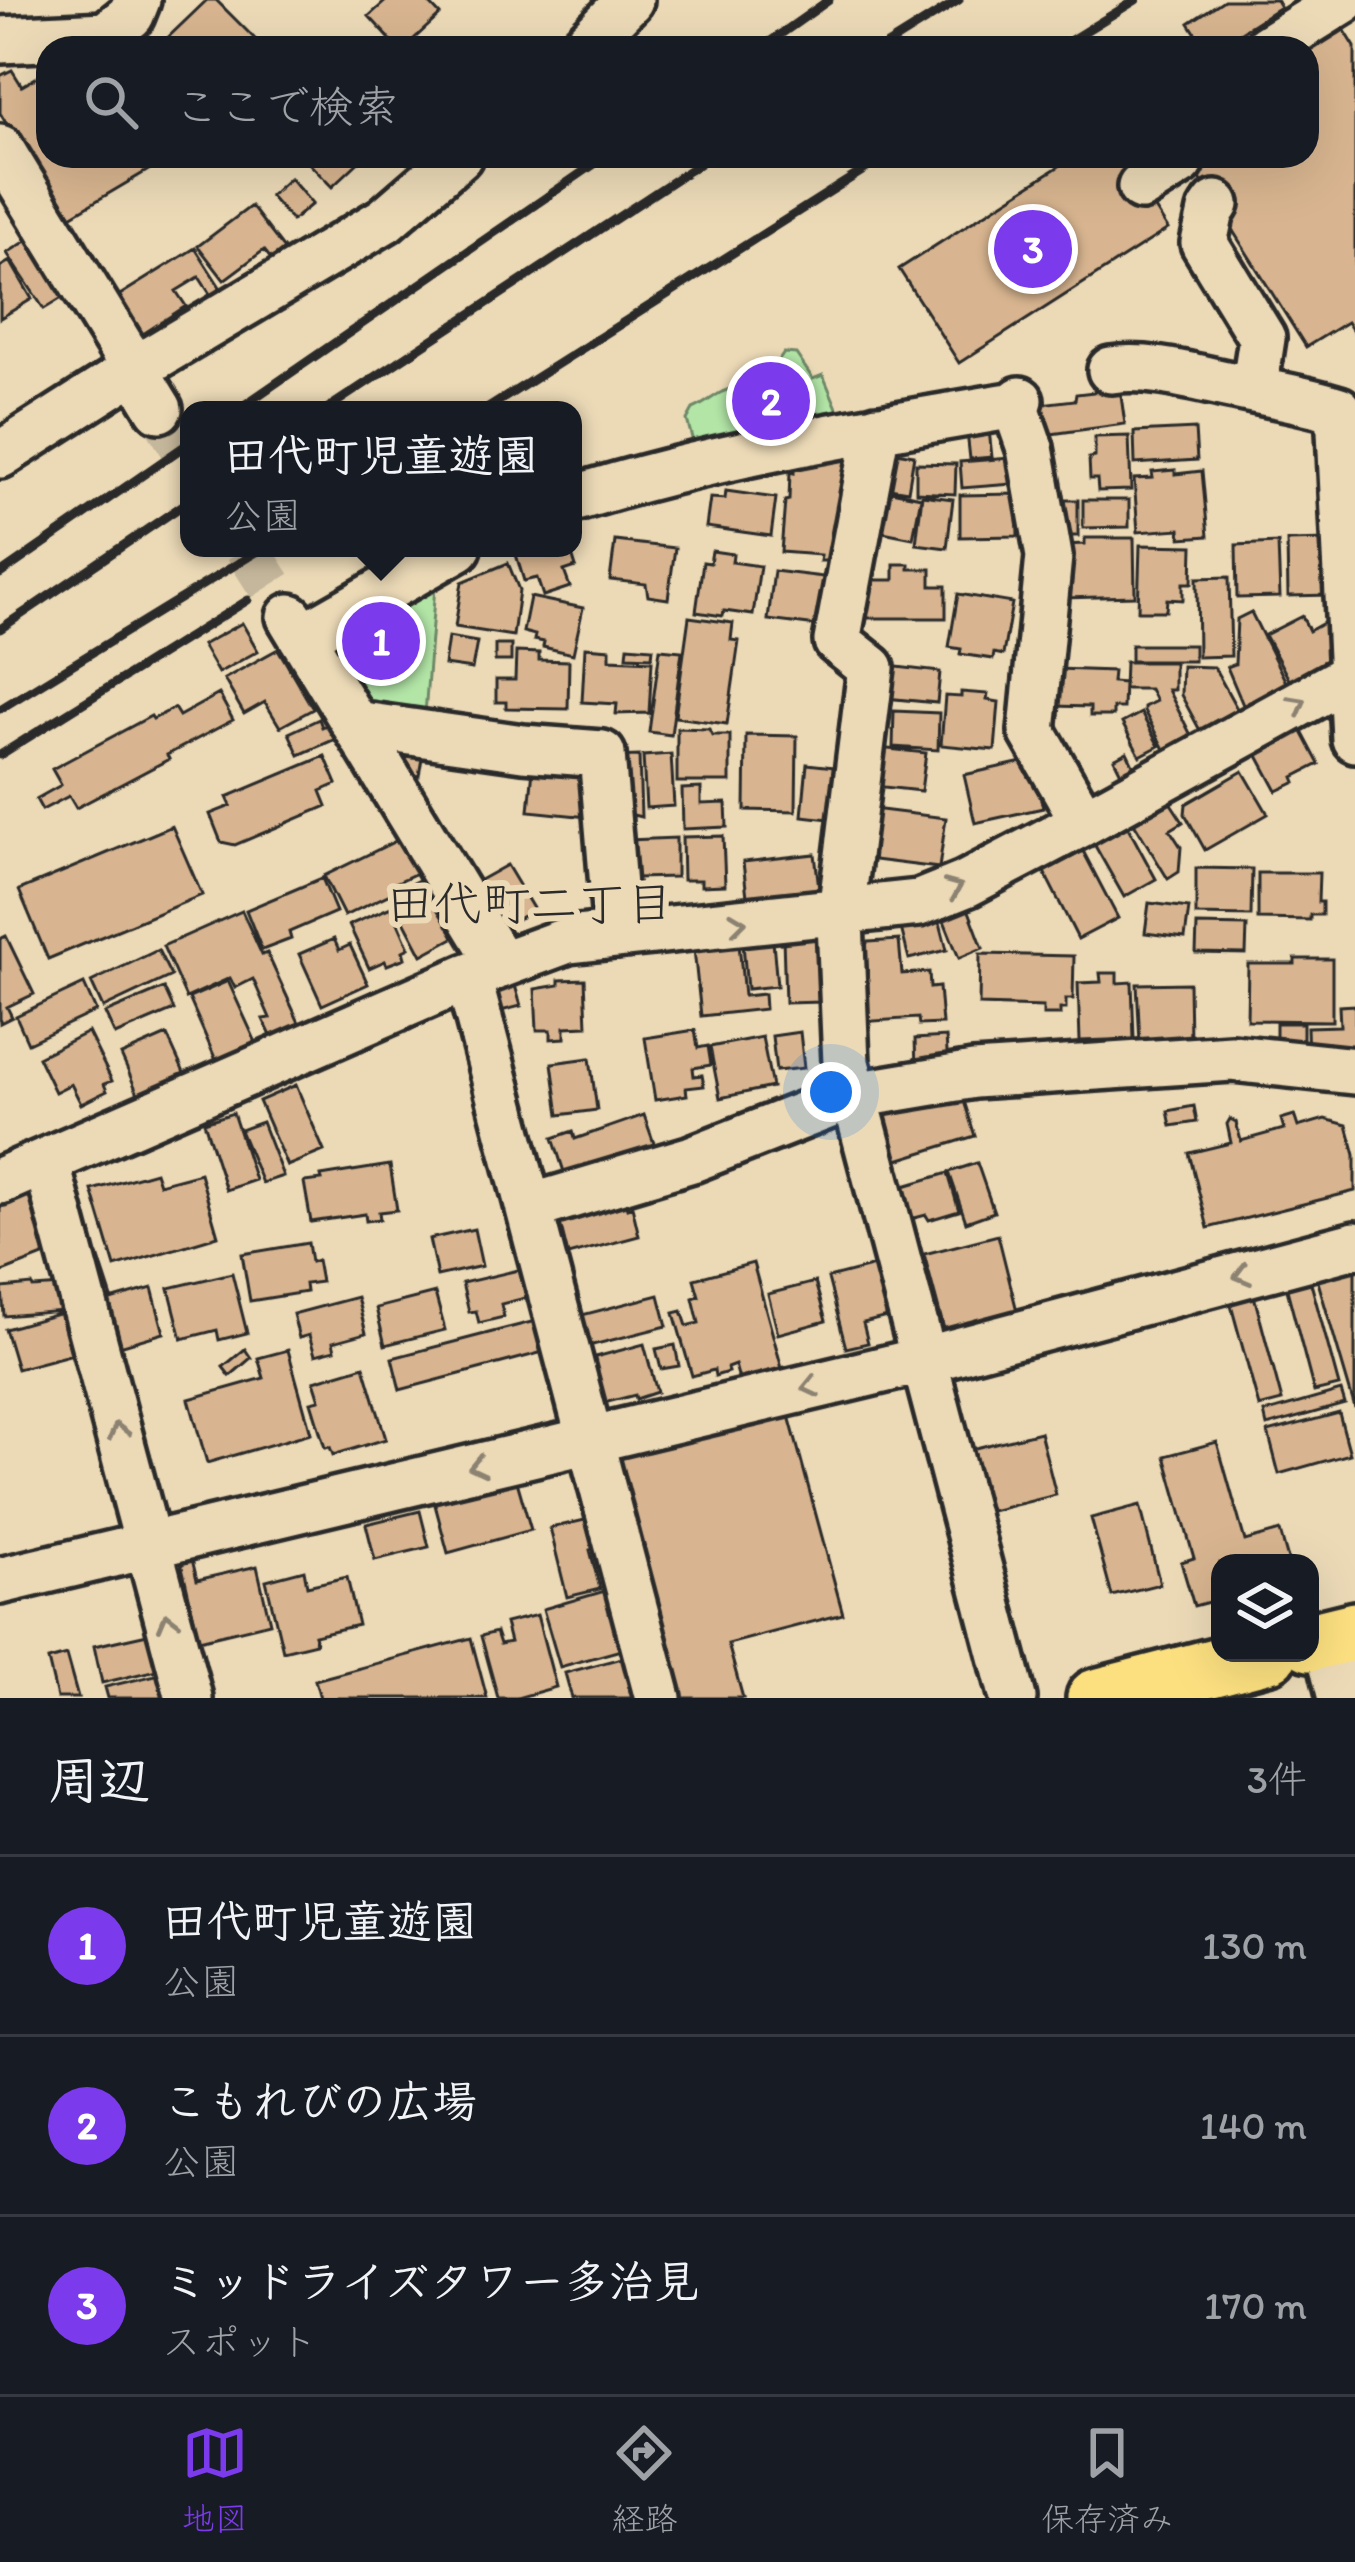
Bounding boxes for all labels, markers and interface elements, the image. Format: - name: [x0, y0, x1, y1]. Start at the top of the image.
- search box: [36, 36, 1319, 168]
- icon: search: [78, 69, 144, 135]
- text: ここで検索: [174, 79, 399, 133]
- pin: 3: [994, 204, 1072, 294]
- pin: 2: [732, 356, 810, 446]
- popup: [180, 401, 582, 557]
- text: 田代町児童遊園: [223, 428, 539, 482]
- text: 公園: [223, 492, 302, 539]
- pin: 1: [342, 596, 420, 686]
- one-way arrow: [1285, 695, 1307, 718]
- district label: 田代町二丁目: [386, 874, 674, 932]
- one-way arrow: [943, 878, 964, 902]
- one-way arrow: [728, 911, 748, 937]
- your location: [801, 1062, 861, 1122]
- one-way arrow: [1232, 1261, 1253, 1286]
- one-way arrow: [800, 1373, 821, 1398]
- one-way arrow: [107, 1422, 132, 1442]
- one-way arrow: [467, 1453, 487, 1478]
- map controls: [1211, 1554, 1319, 1662]
- button: layers: [1211, 1554, 1319, 1662]
- one-way arrow: [158, 1612, 183, 1632]
- text: 周辺: [48, 1750, 150, 1811]
- text: 3件: [1247, 1756, 1307, 1803]
- text: 田代町児童遊園: [162, 1894, 477, 1948]
- text: 1: [78, 1922, 96, 1969]
- text: 130 m: [1202, 1922, 1307, 1969]
- text: 公園: [162, 1958, 240, 2005]
- text: こもれびの広場: [162, 2074, 477, 2128]
- text: 2: [77, 2102, 97, 2149]
- text: 140 m: [1200, 2102, 1307, 2149]
- text: 公園: [162, 2138, 240, 2185]
- text: ミッドライズタワー多治見: [162, 2254, 699, 2308]
- text: 3: [76, 2282, 98, 2329]
- text: 170 m: [1204, 2282, 1307, 2329]
- text: スポット: [162, 2318, 318, 2365]
- tab: 地図: [182, 2420, 248, 2540]
- tab: 経路: [611, 2420, 677, 2540]
- tab: 保存済み: [1041, 2420, 1173, 2540]

